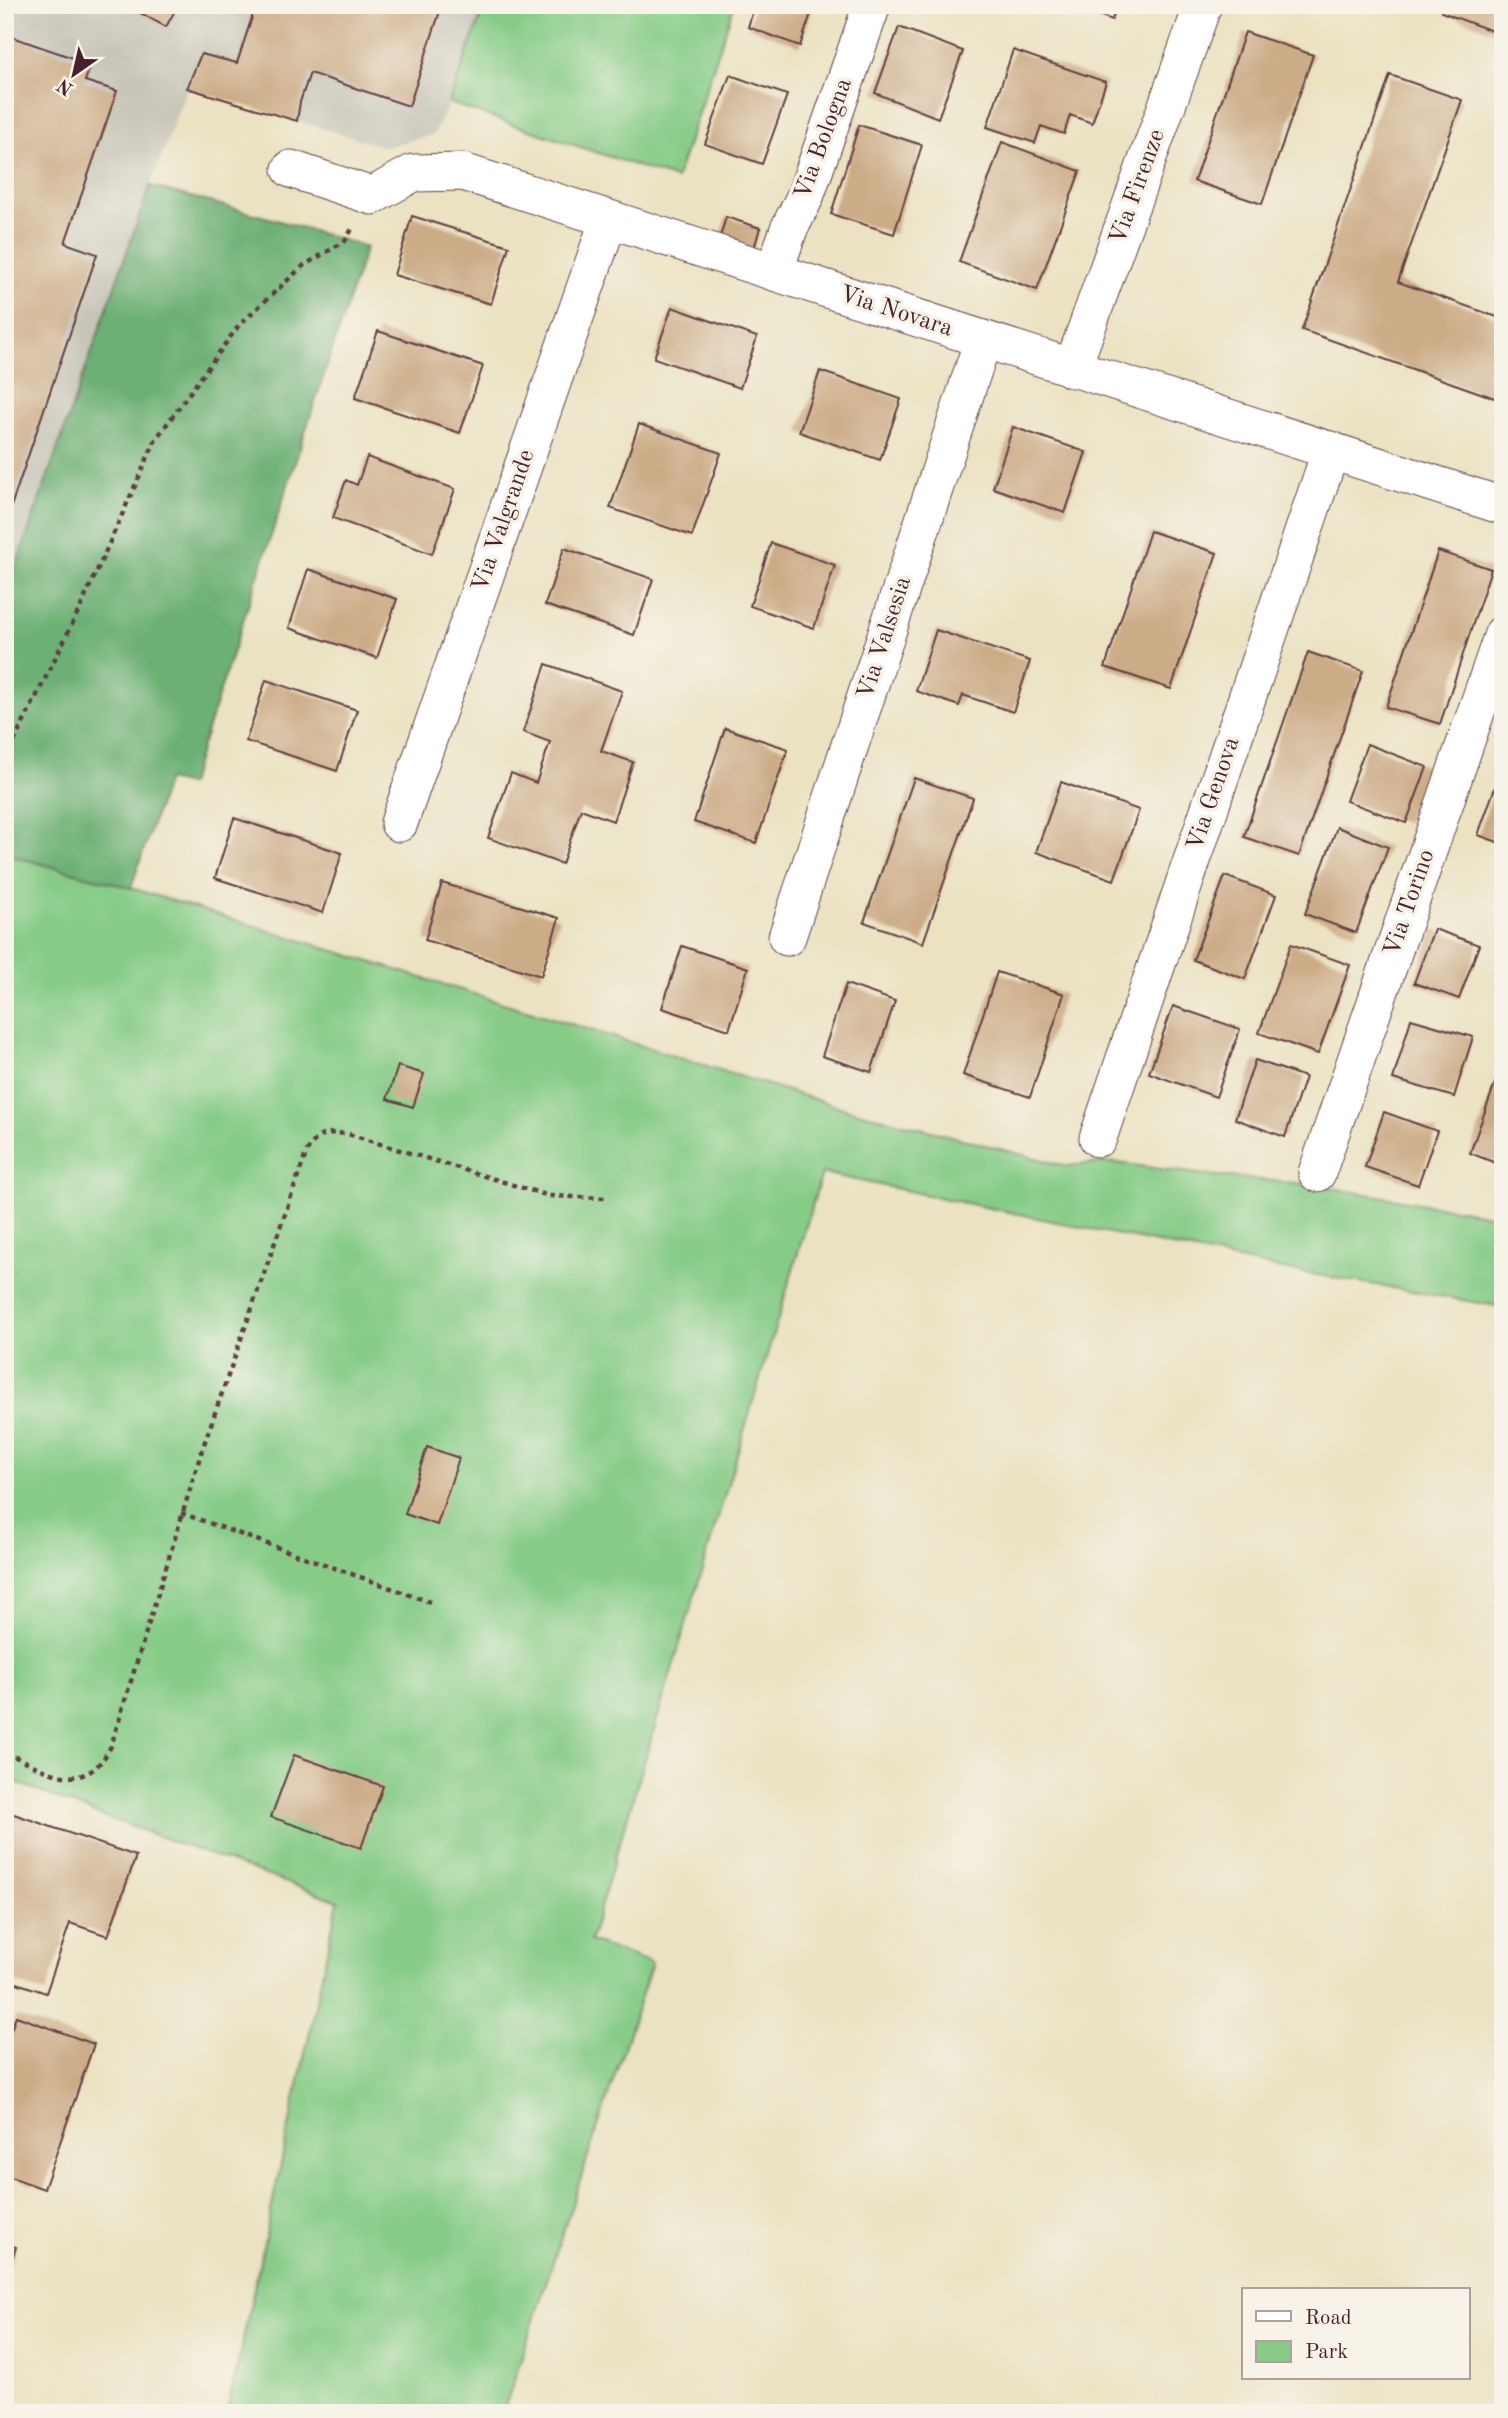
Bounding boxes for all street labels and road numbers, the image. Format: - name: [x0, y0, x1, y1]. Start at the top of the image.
- street label: Via Bologna: [791, 75, 857, 203]
- street label: Via Firenze: [1106, 126, 1170, 248]
- street label: Via Novara: [836, 282, 956, 342]
- street label: Via Valgrande: [468, 447, 540, 595]
- street label: Via Valsesia: [854, 573, 916, 702]
- street label: Via Genova: [1183, 734, 1245, 854]
- street label: Via Torino: [1381, 847, 1439, 959]

